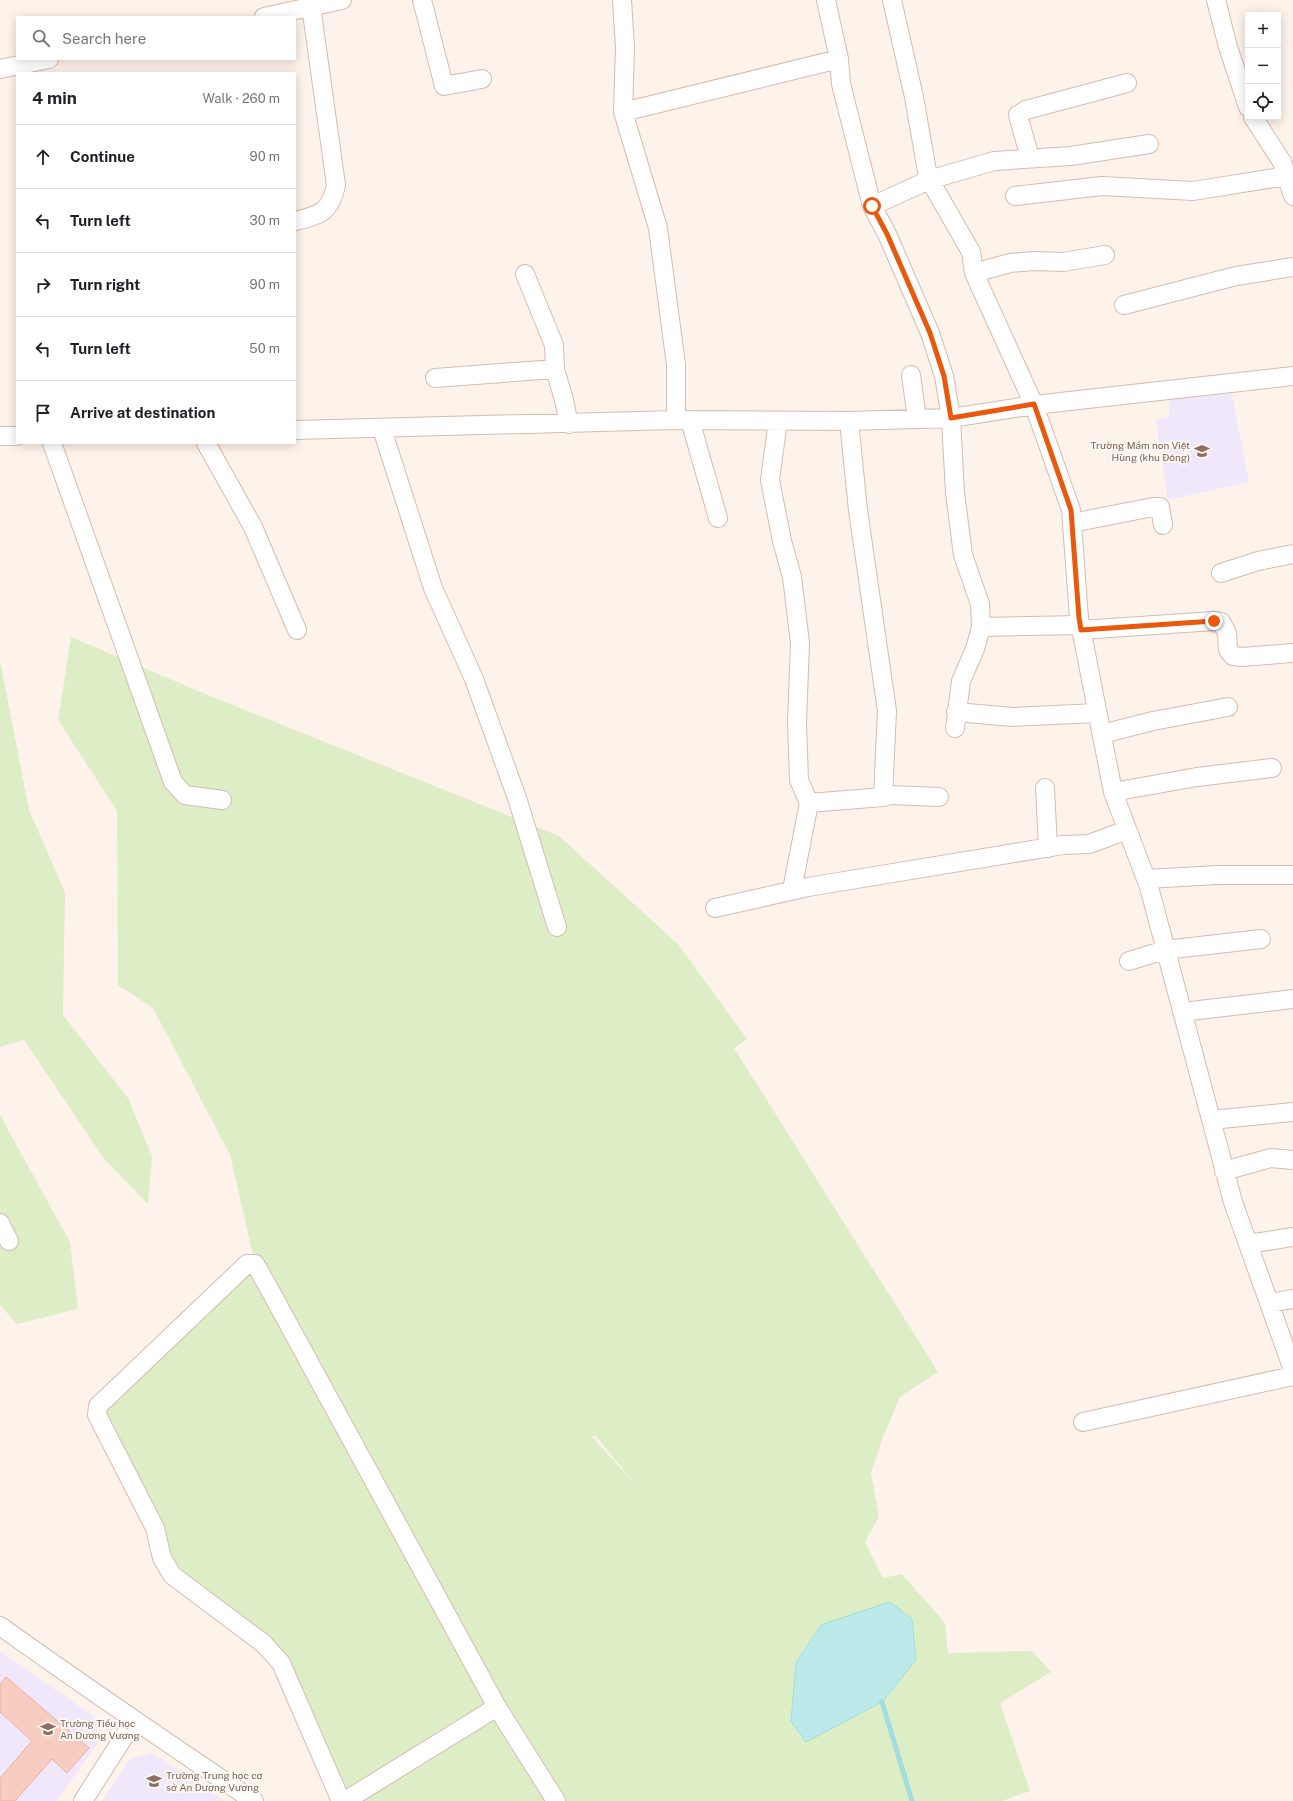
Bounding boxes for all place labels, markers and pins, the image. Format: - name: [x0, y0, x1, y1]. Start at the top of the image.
- place label: Trường Mầm non Việt Hùng (khu Đông): [1090, 439, 1190, 463]
- school or university icon: Trường Mầm non Việt Hùng (khu Đông): [1193, 442, 1211, 460]
- place label: Trường Tiểu học An Dương Vương: [60, 1717, 140, 1741]
- school or university icon: Trường Tiểu học An Dương Vương: [39, 1720, 57, 1738]
- place label: Trường Trung học cơ sở An Dương Vương: [166, 1769, 263, 1793]
- school or university icon: Trường Trung học cơ sở An Dương Vương: [145, 1772, 163, 1790]

